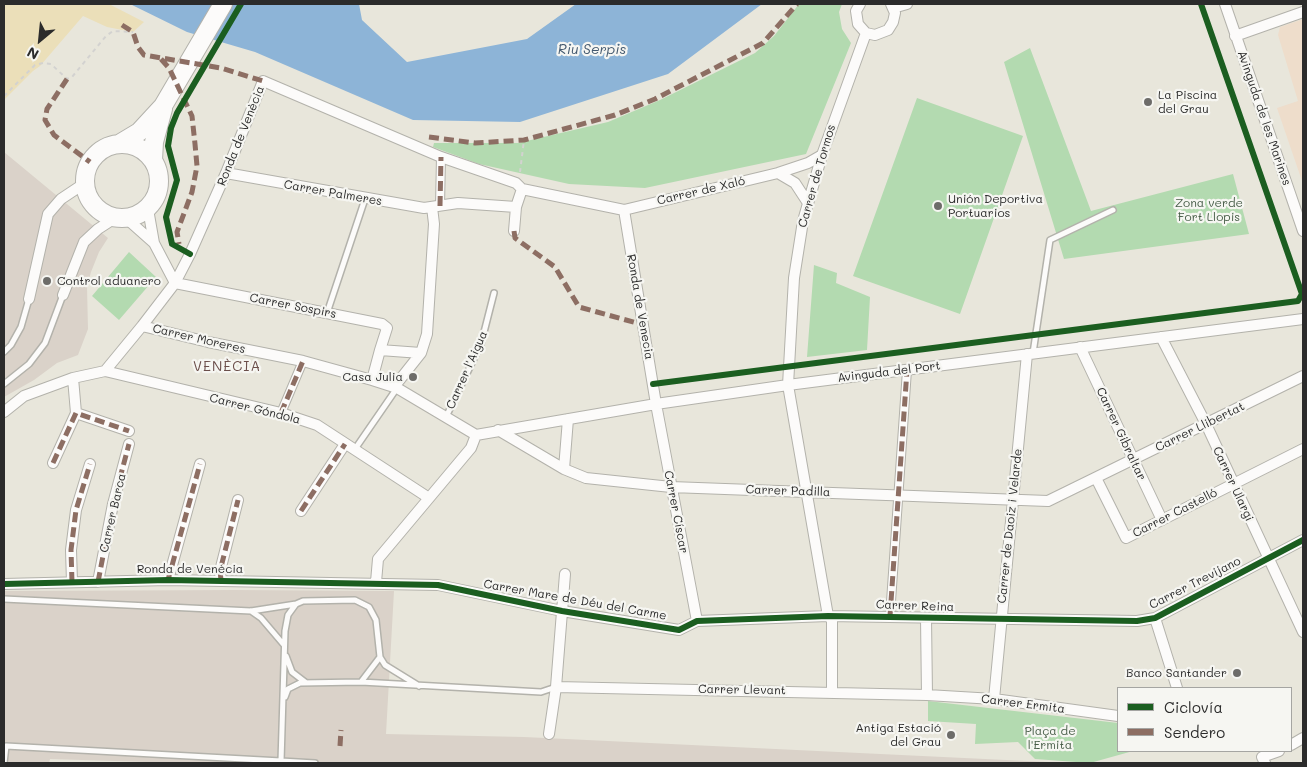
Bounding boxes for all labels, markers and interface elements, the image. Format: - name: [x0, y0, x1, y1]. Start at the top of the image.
- north arrow: [15, 15, 65, 65]
- water label: Riu Serpis: [558, 42, 626, 58]
- text: N: [24, 43, 42, 65]
- street label: Avinguda de les Marines: [1234, 49, 1294, 187]
- street label: Ronda de Venècia: [214, 84, 268, 188]
- place label: La Piscina del Grau: [1158, 88, 1217, 116]
- marker: La Piscina del Grau: [1142, 96, 1154, 108]
- street label: Carrer de Tormos: [795, 123, 839, 229]
- street label: Carrer de Xaló: [656, 174, 746, 208]
- street label: Carrer Palmeres: [283, 177, 383, 209]
- place label: Unión Deportiva Portuarios: [948, 192, 1043, 220]
- park label: Zona verde Fort Llopis: [1175, 196, 1243, 224]
- marker: Unión Deportiva Portuarios: [932, 200, 944, 212]
- street label: Ronda de Venecia: [624, 253, 656, 361]
- place label: Control aduanero: [57, 274, 161, 288]
- marker: Control aduanero: [41, 275, 53, 287]
- street label: Carrer Sospirs: [248, 291, 338, 321]
- street label: Carrer Moreres: [151, 321, 247, 357]
- street label: Carrer l'Aigua: [443, 329, 491, 411]
- district label: VENÈCIA: [192, 359, 262, 375]
- street label: Avinguda del Port: [837, 359, 941, 385]
- place label: Casa Julia: [342, 370, 403, 384]
- marker: Casa Julia: [407, 371, 419, 383]
- street label: Carrer Gibraltar: [1093, 385, 1149, 483]
- street label: Carrer Góndola: [208, 391, 302, 427]
- street label: Carrer Llibertat: [1153, 399, 1247, 455]
- street label: Carrer Ulargi: [1209, 444, 1257, 524]
- street label: Carrer de Daoiz i Velarde: [995, 448, 1025, 604]
- street label: Carrer Císcar: [661, 469, 691, 555]
- street label: Carrer Barca: [97, 472, 129, 554]
- street label: Carrer Padilla: [745, 482, 831, 500]
- street label: Carrer Castelló: [1130, 485, 1220, 541]
- street label: Carrer Trevijano: [1147, 554, 1243, 612]
- street label: Ronda de Venècia: [137, 562, 243, 576]
- street label: Carrer Mare de Déu del Carme: [482, 577, 668, 623]
- street label: Carrer Reina: [876, 597, 954, 615]
- place label: Banco Santander: [1126, 666, 1227, 680]
- marker: Banco Santander: [1231, 667, 1243, 679]
- street label: Carrer Llevant: [698, 682, 786, 698]
- legend: [1117, 687, 1292, 752]
- street label: Carrer Ermita: [980, 692, 1066, 716]
- text: Ciclovía: [1164, 697, 1223, 717]
- place label: Antiga Estació del Grau: [856, 721, 941, 749]
- text: Sendero: [1164, 722, 1225, 742]
- park label: Plaça de l'Ermita: [1024, 724, 1076, 752]
- marker: Antiga Estació del Grau: [945, 729, 957, 741]

